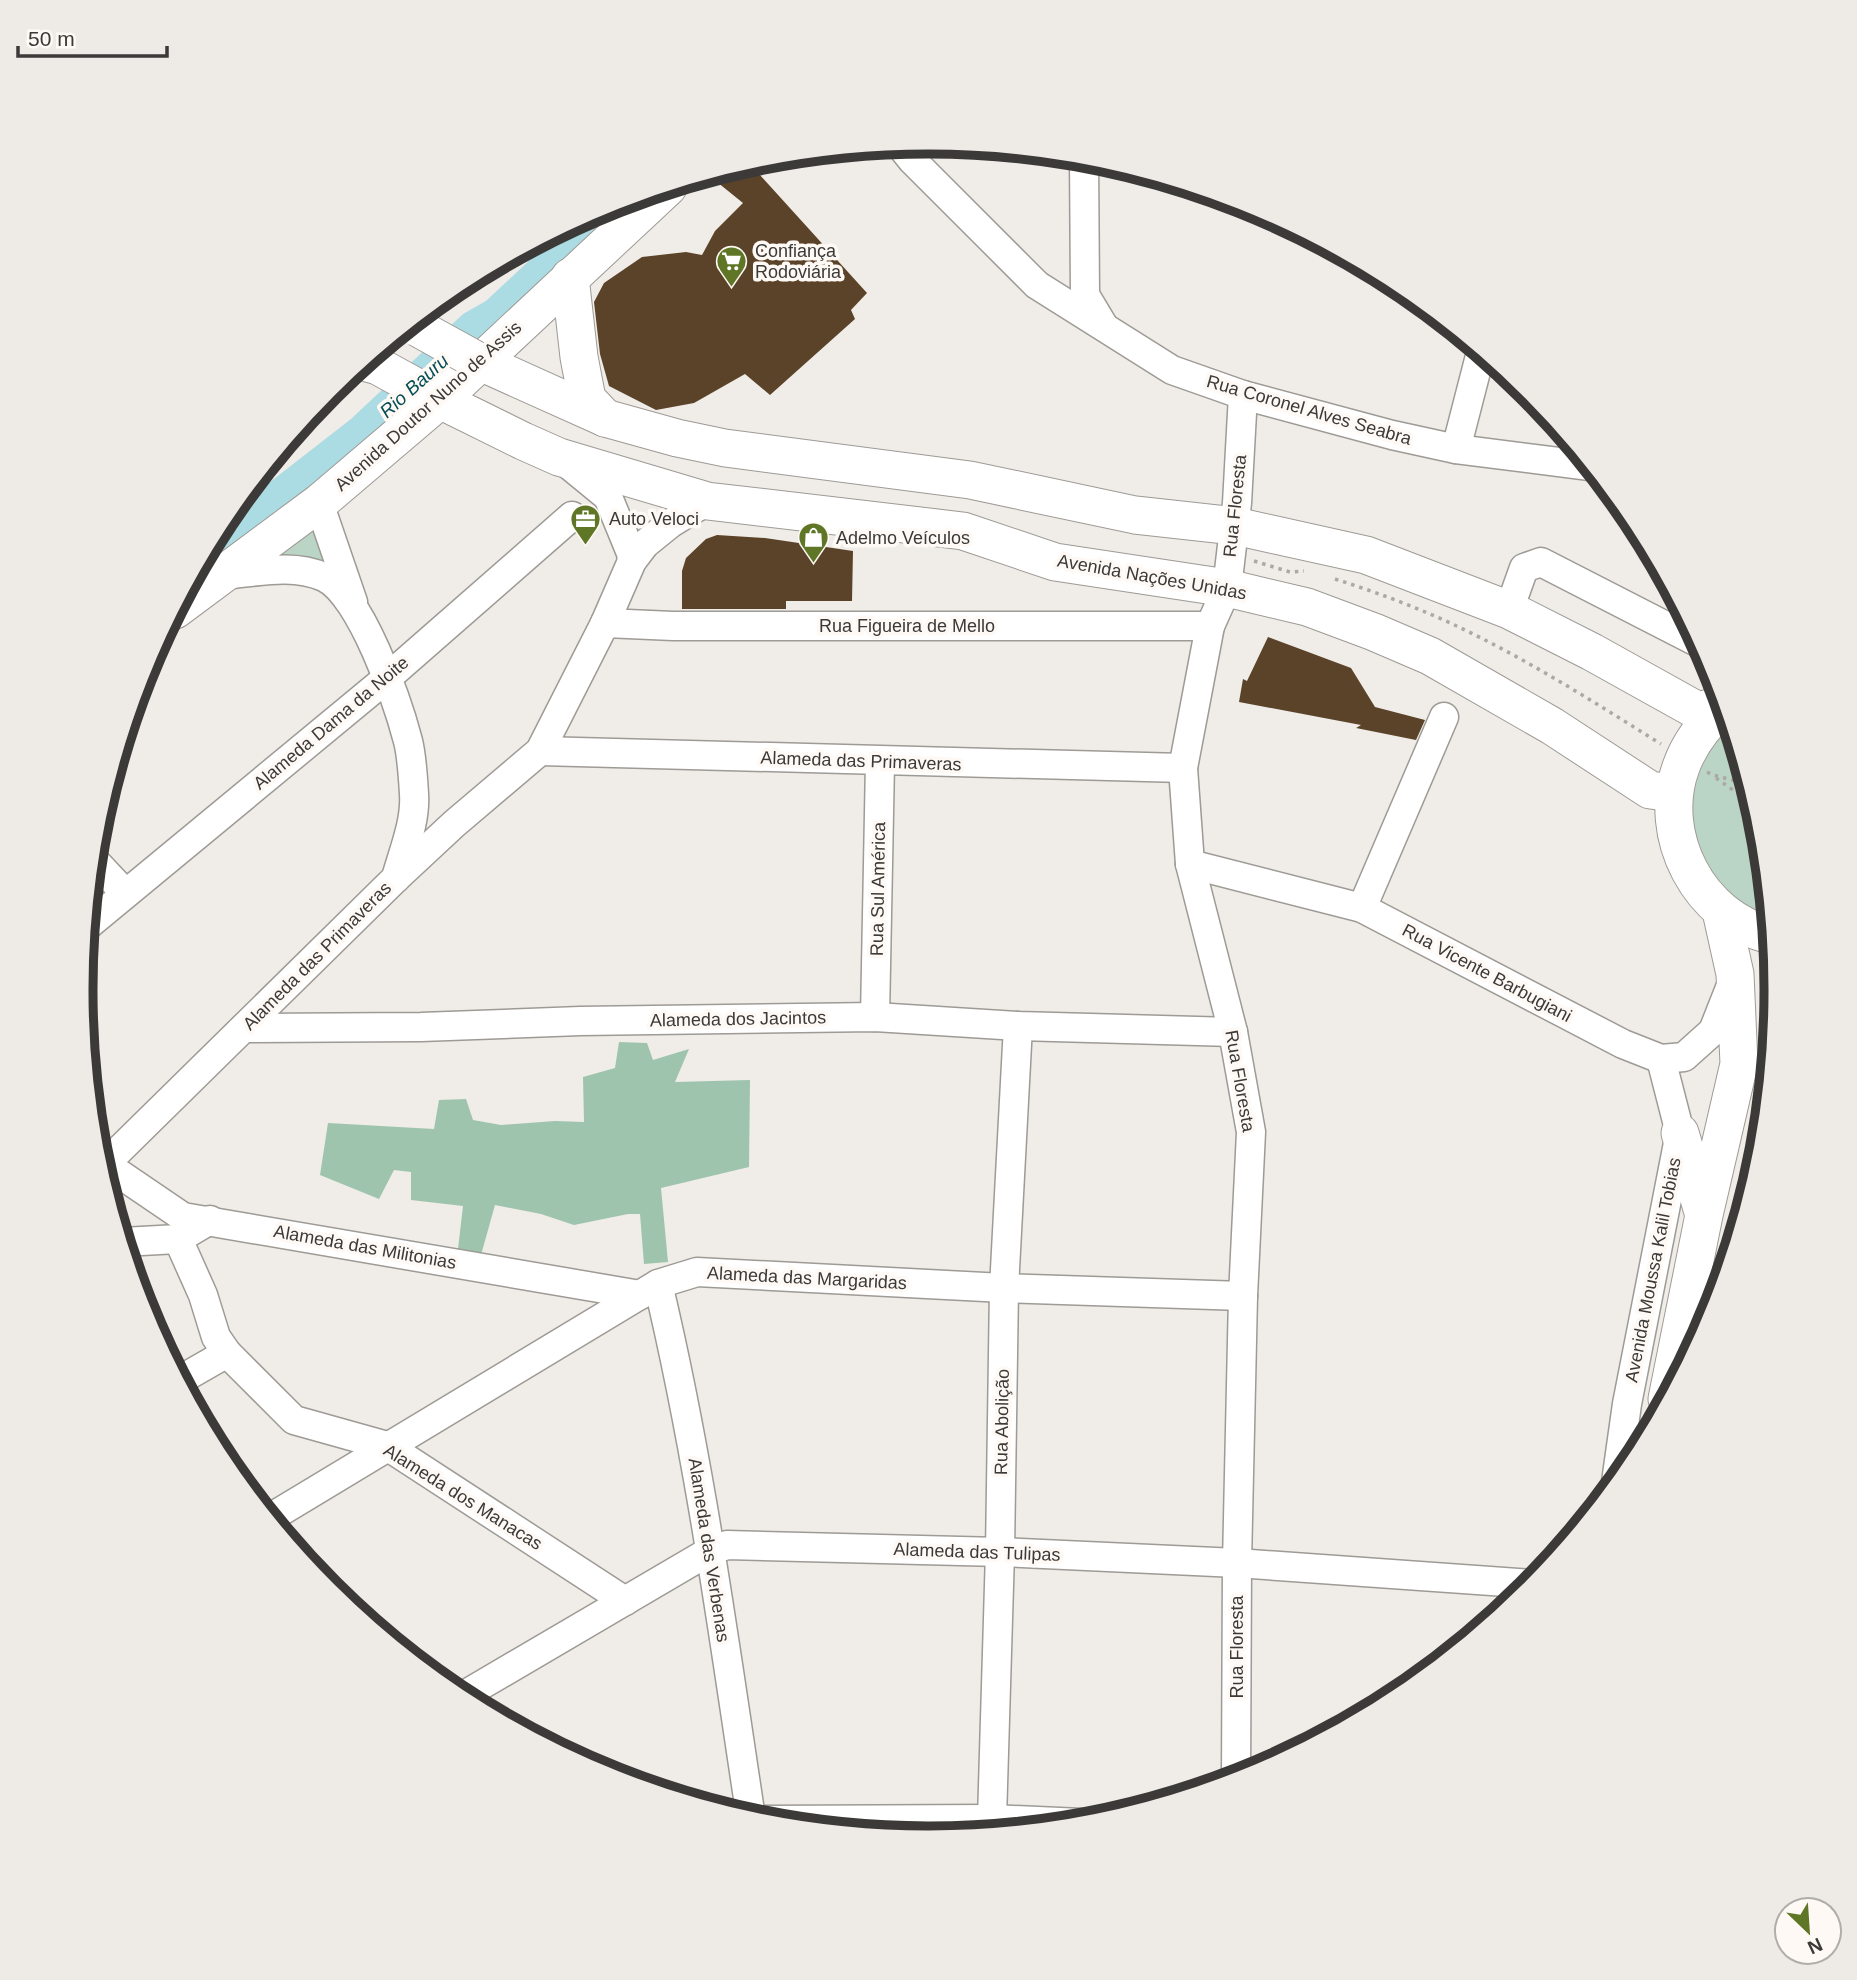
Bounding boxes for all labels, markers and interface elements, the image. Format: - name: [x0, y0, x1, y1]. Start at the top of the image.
- scale bar: [18, 14, 166, 58]
- text: 50 m: [28, 27, 75, 50]
- place label: Confiança Rodoviária: [755, 241, 842, 282]
- supermarket icon: Confiança Rodoviária: [715, 244, 749, 288]
- street label: Avenida Doutor Nuno de Assis: [331, 317, 525, 495]
- water label: Rio Bauru: [376, 350, 453, 422]
- street label: Rua Coronel Alves Seabra: [1204, 371, 1415, 449]
- street label: Rua Floresta: [1220, 453, 1250, 558]
- office icon: Auto Veloci: [569, 502, 603, 546]
- place label: Auto Veloci: [609, 509, 699, 529]
- shop icon: Adelmo Veículos: [796, 521, 830, 565]
- place label: Adelmo Veículos: [836, 528, 970, 548]
- street label: Avenida Nações Unidas: [1056, 550, 1248, 604]
- street label: Rua Figueira de Mello: [819, 616, 995, 636]
- street label: Alameda Dama da Noite: [249, 652, 413, 794]
- street label: Alameda das Primaveras: [760, 747, 962, 775]
- street label: Rua Sul América: [867, 821, 889, 956]
- street label: Alameda das Primaveras: [239, 878, 395, 1034]
- street label: Rua Vicente Barbugiani: [1399, 920, 1575, 1026]
- street label: Alameda dos Jacintos: [650, 1007, 826, 1031]
- street label: Rua Floresta: [1221, 1029, 1259, 1134]
- street label: Avenida Moussa Kalil Tobias: [1621, 1156, 1685, 1384]
- street label: Alameda das Militonias: [272, 1221, 458, 1273]
- street label: Alameda das Margaridas: [707, 1263, 907, 1293]
- street label: Rua Abolição: [991, 1369, 1013, 1475]
- street label: Alameda dos Manacas: [380, 1440, 546, 1554]
- street label: Alameda das Verbenas: [685, 1457, 733, 1643]
- street label: Alameda das Tulipas: [893, 1539, 1061, 1565]
- street label: Rua Floresta: [1227, 1594, 1247, 1699]
- north arrow: [1773, 1896, 1843, 1966]
- text: N: [1804, 1934, 1826, 1958]

